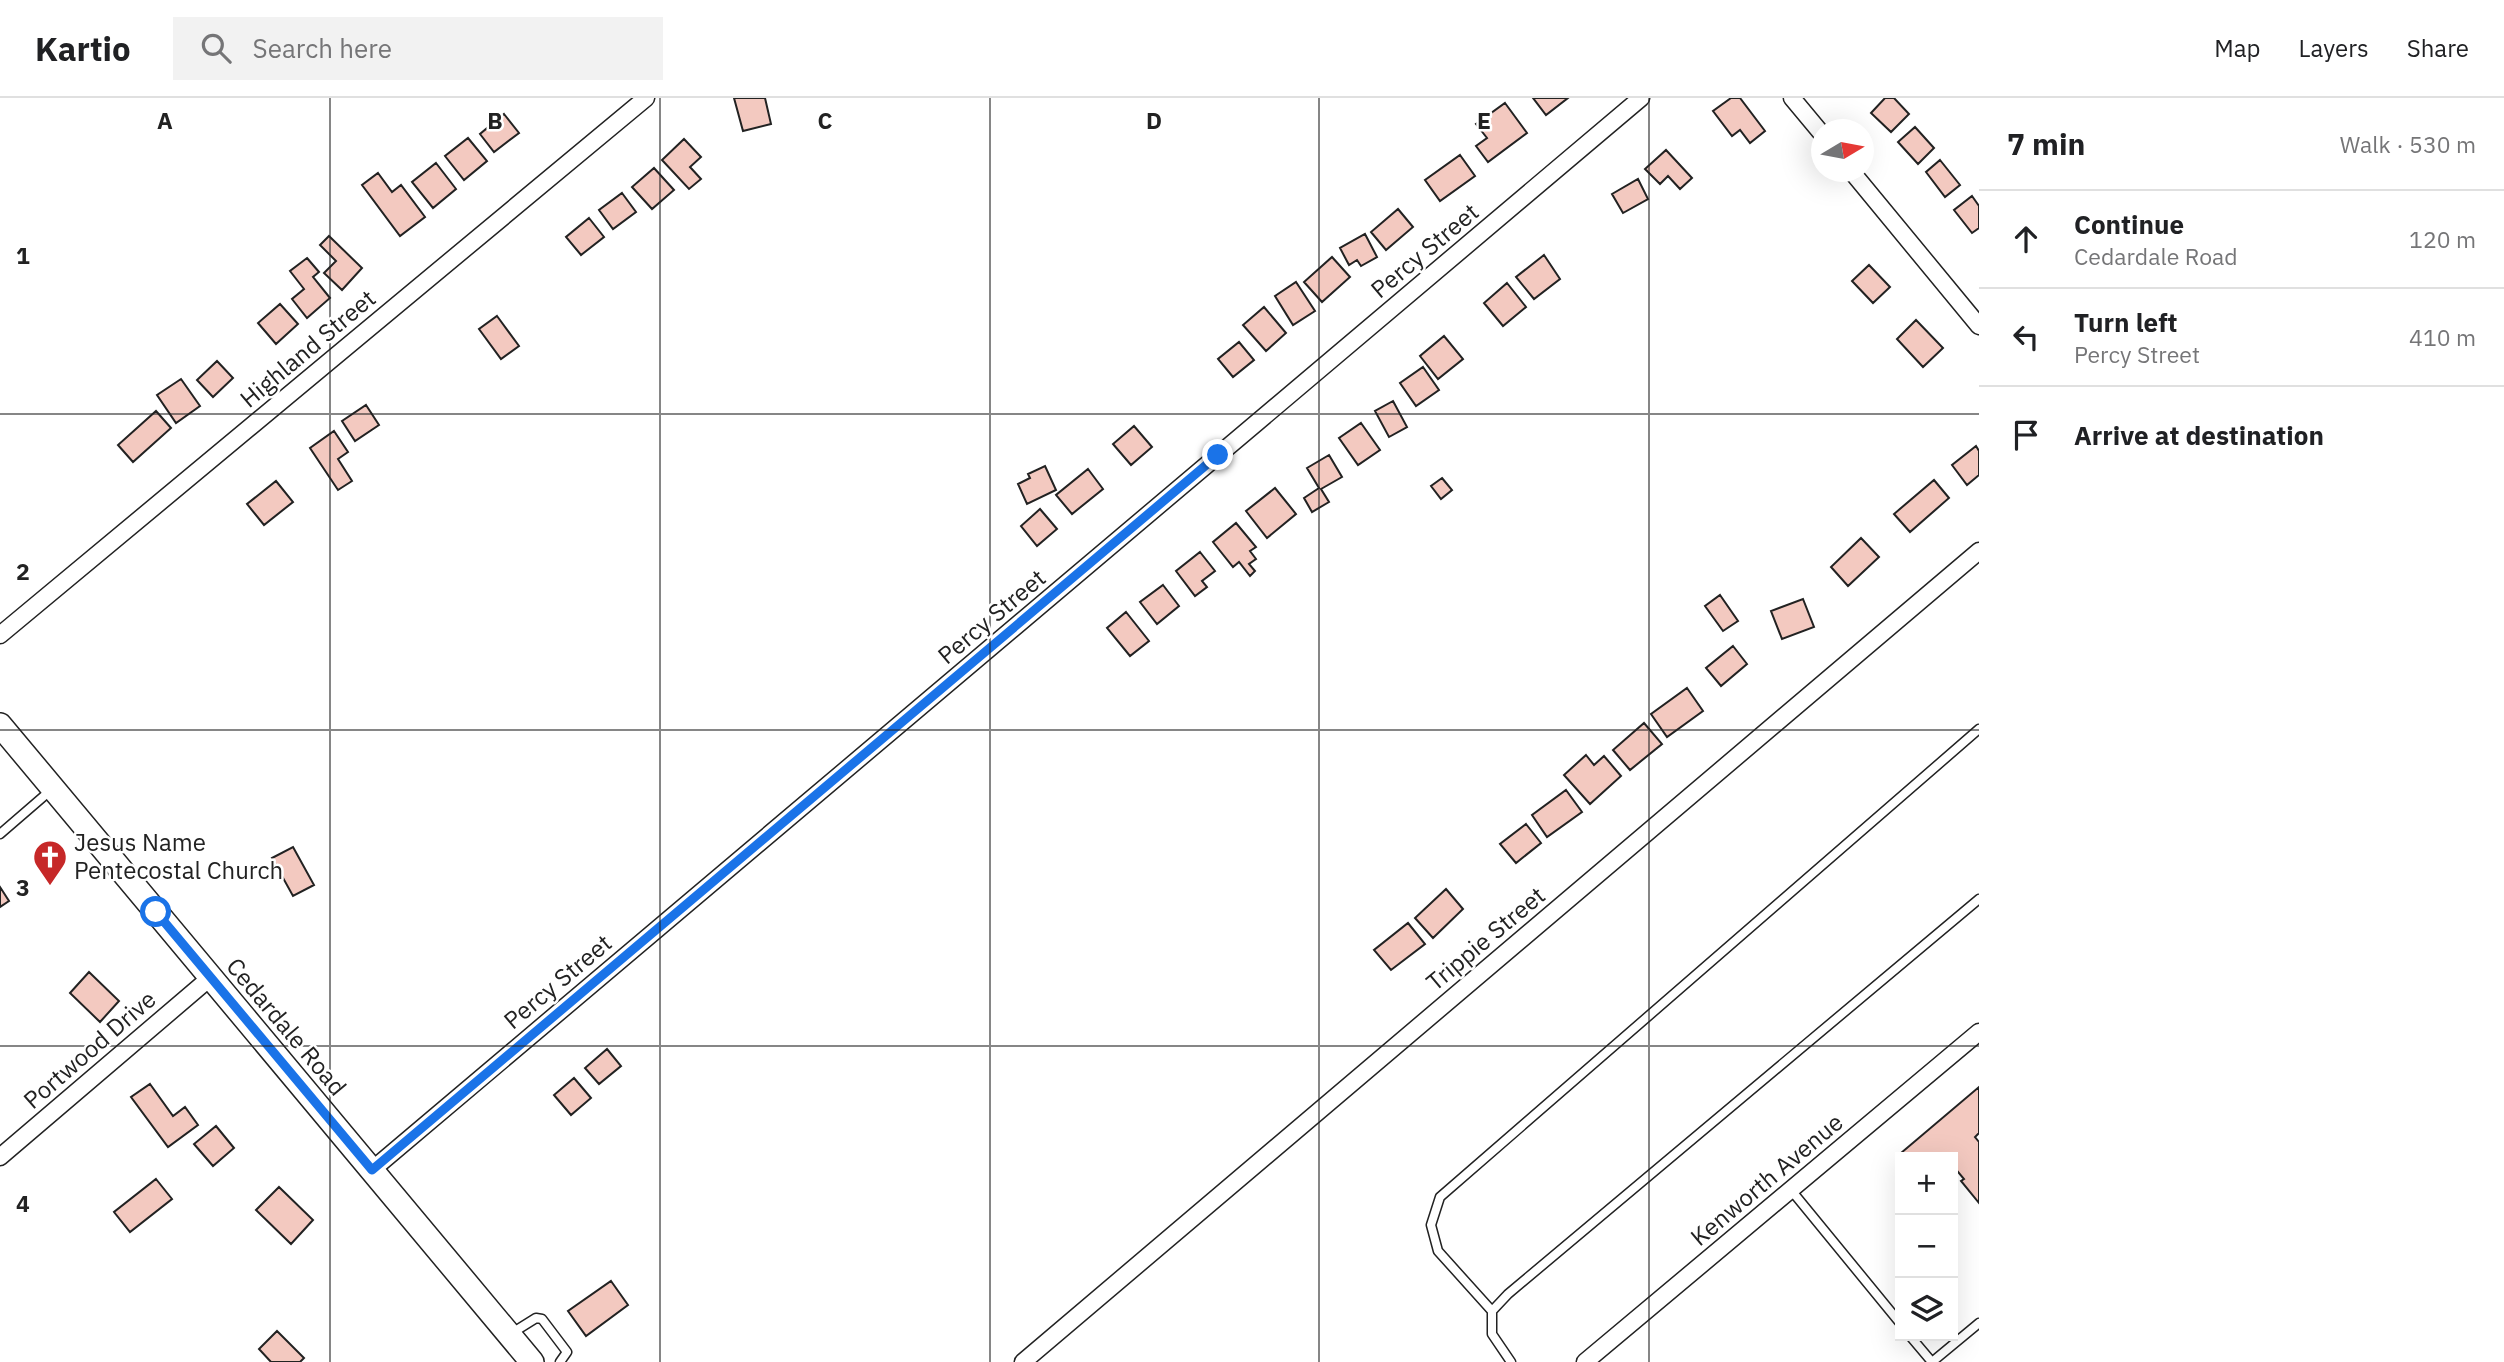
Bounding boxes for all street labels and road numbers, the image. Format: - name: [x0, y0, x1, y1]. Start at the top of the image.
- street label: Percy Street: [1364, 196, 1485, 305]
- street label: Highland Street: [233, 282, 382, 414]
- street label: Percy Street: [931, 562, 1052, 671]
- street label: Trippie Street: [1419, 879, 1552, 997]
- street label: Percy Street: [497, 927, 618, 1036]
- street label: Cedardale Road: [220, 951, 354, 1102]
- street label: Portwood Drive: [16, 983, 162, 1116]
- street label: Kenworth Avenue: [1683, 1106, 1849, 1253]

